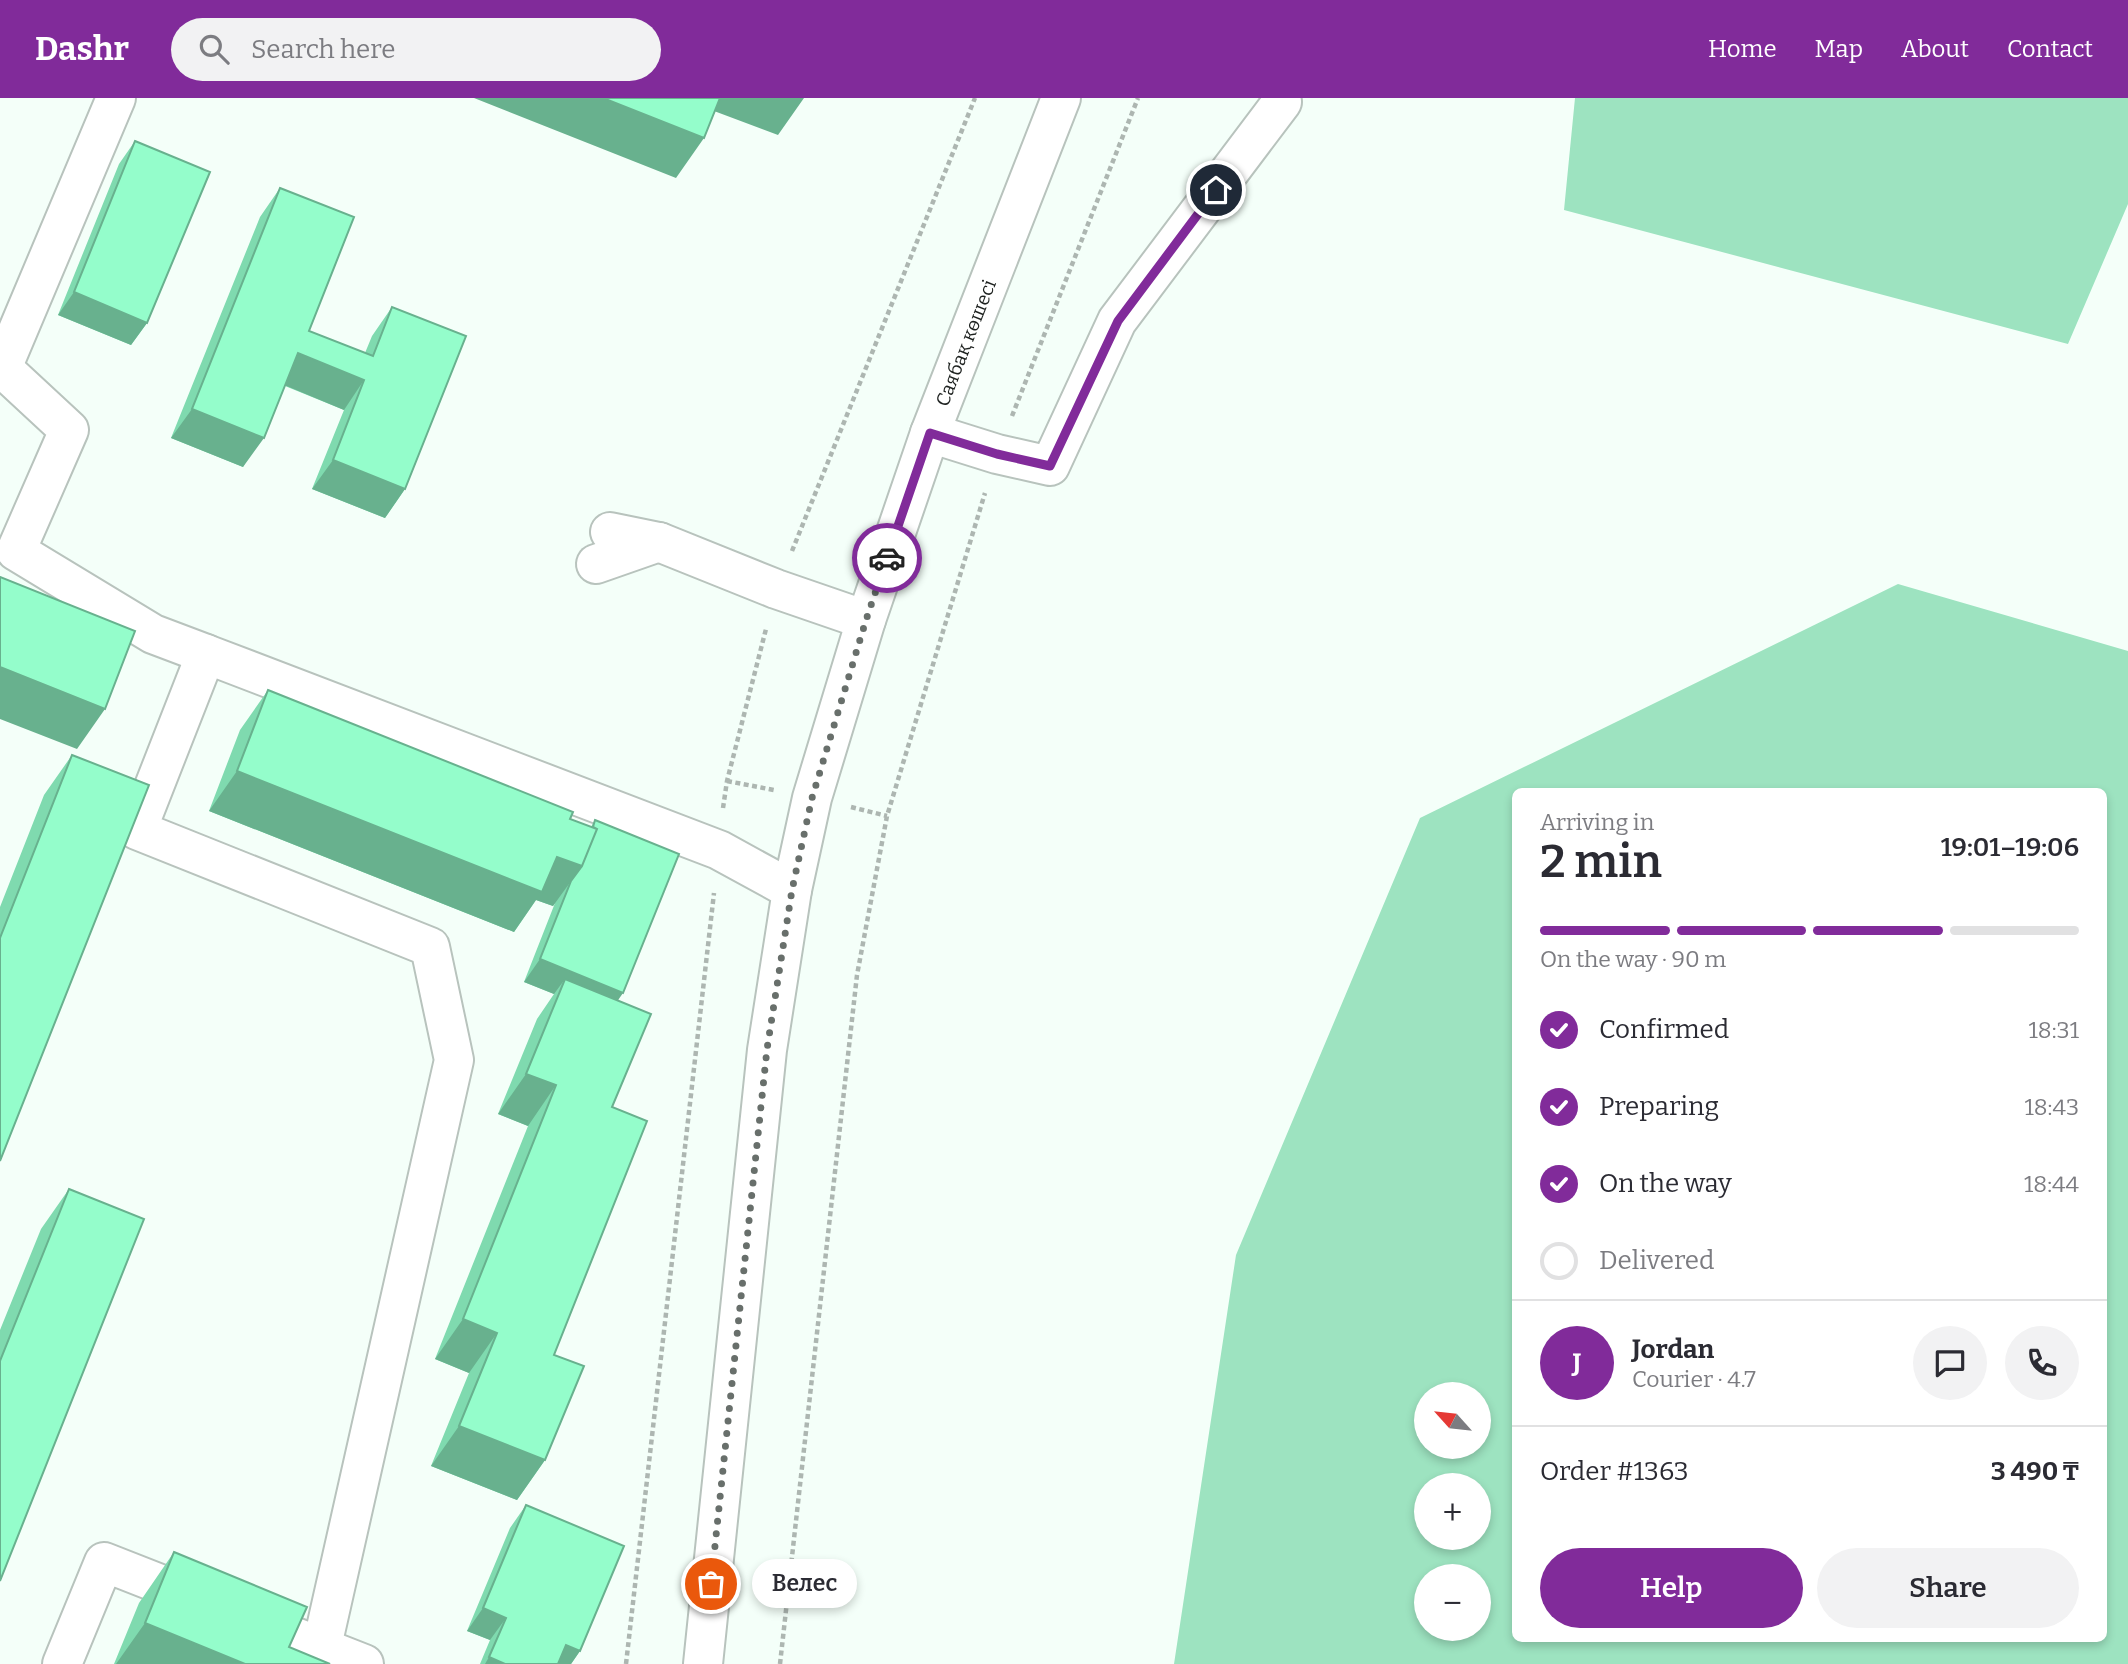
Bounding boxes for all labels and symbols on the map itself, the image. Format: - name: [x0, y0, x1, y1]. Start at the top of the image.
- pin: [1186, 160, 1246, 220]
- street label: Саябақ көшесі: [930, 276, 1001, 409]
- courier: [852, 523, 922, 593]
- north arrow: [1414, 1382, 1491, 1460]
- pin: [681, 1554, 741, 1614]
- callout: Велес: [753, 1560, 858, 1608]

